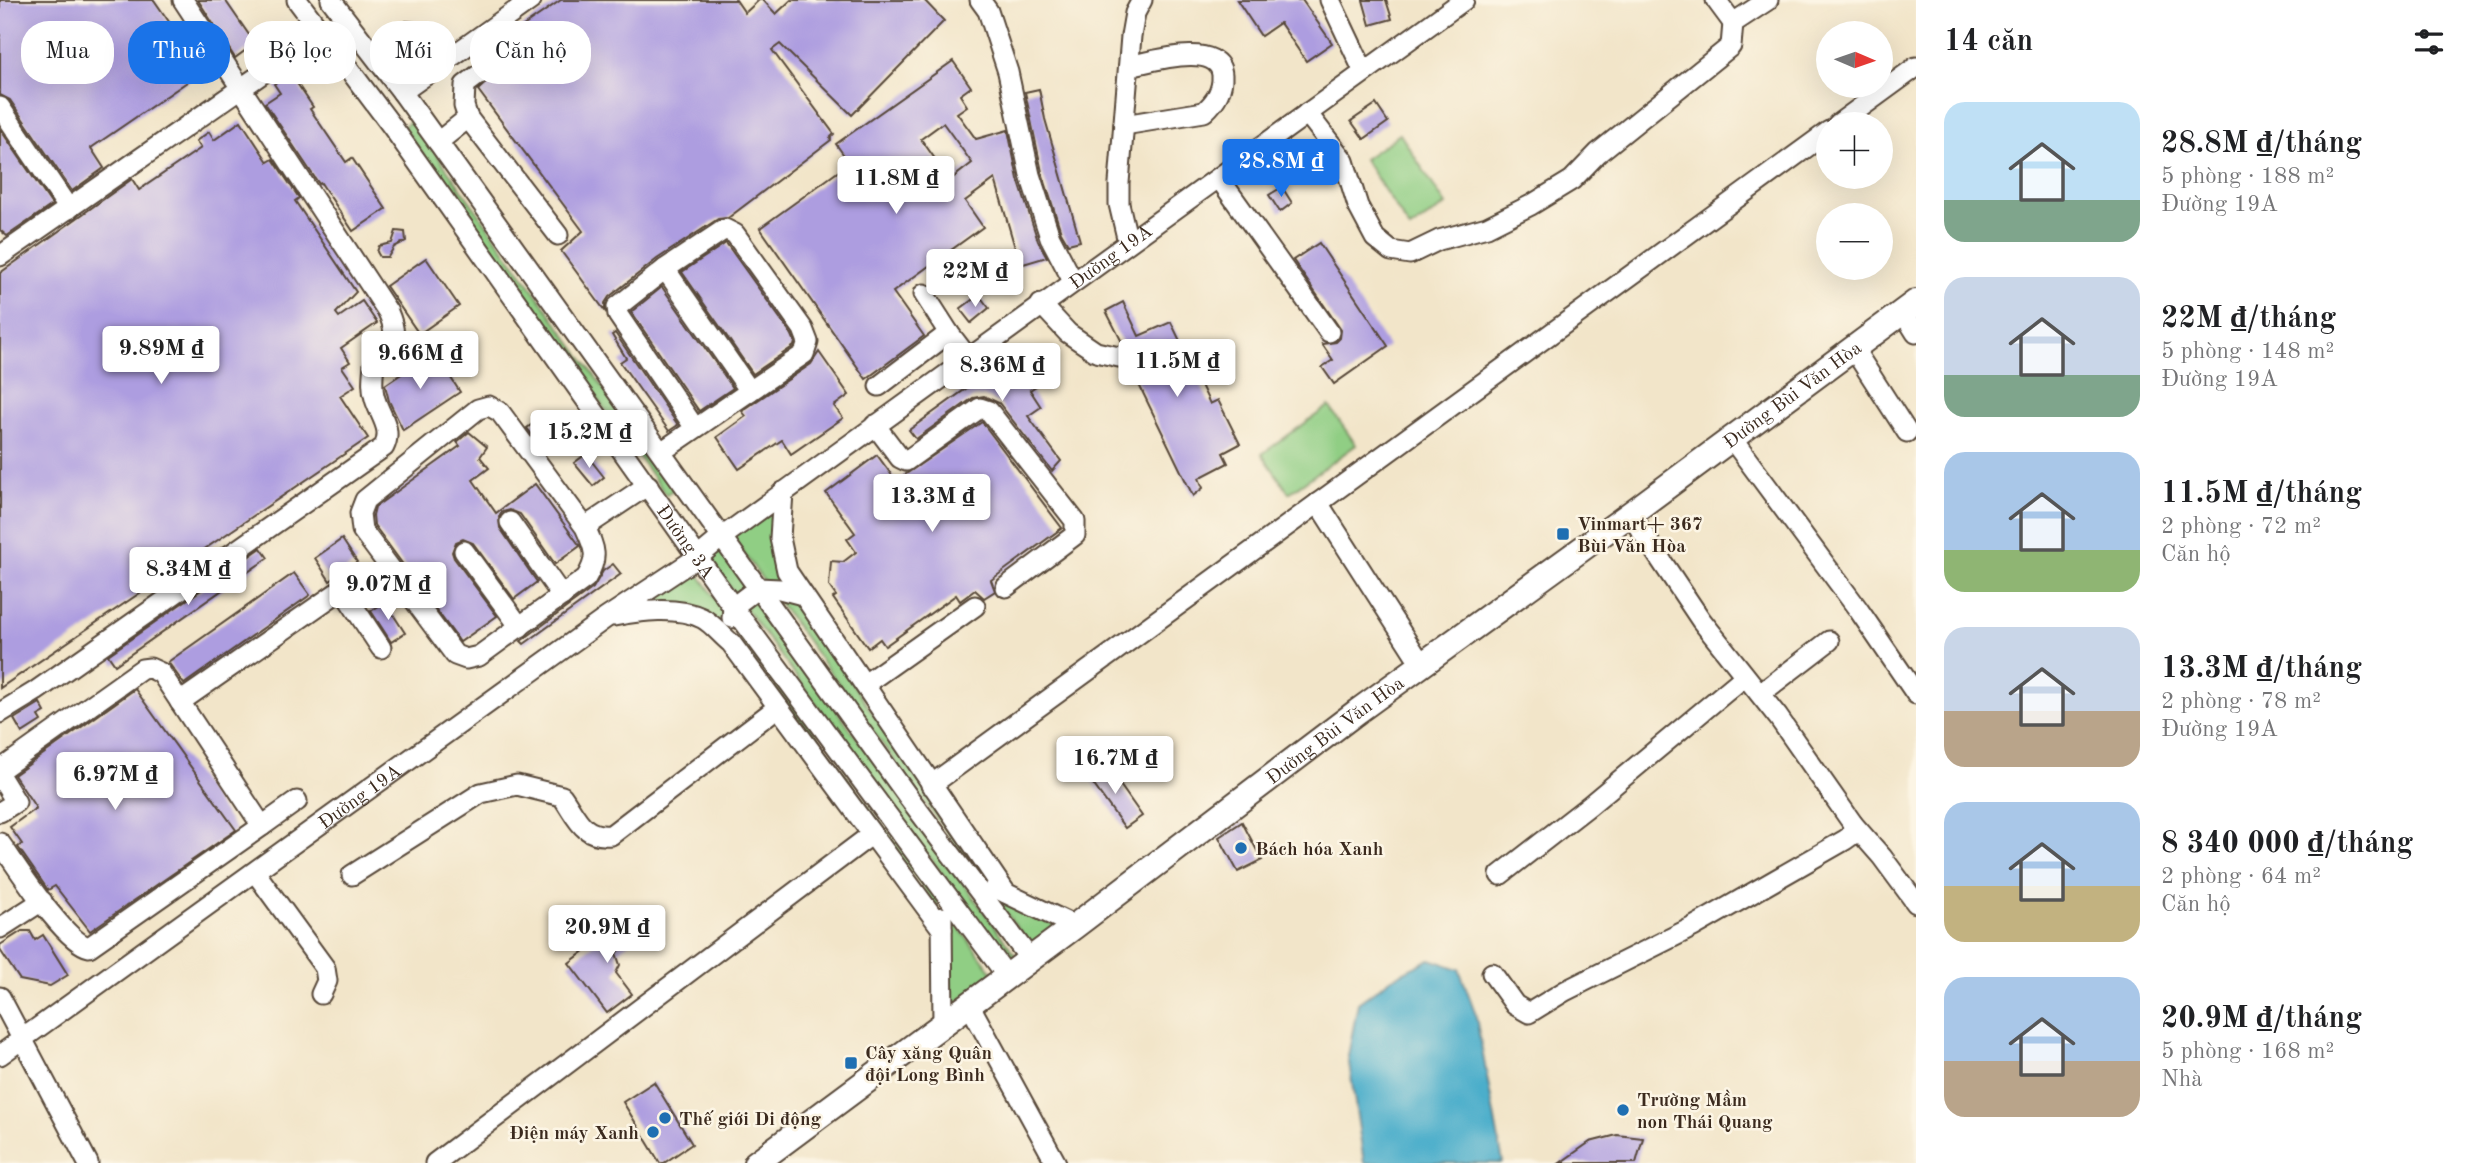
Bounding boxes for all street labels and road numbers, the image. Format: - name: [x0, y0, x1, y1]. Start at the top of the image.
- street label: Đường 19A: [1067, 222, 1157, 294]
- street label: Đường Bùi Văn Hòa: [1721, 339, 1866, 453]
- street label: Đường 3A: [652, 502, 717, 584]
- street label: Đường Bùi Văn Hòa: [1264, 674, 1409, 789]
- street label: Đường 19A: [316, 762, 406, 834]

